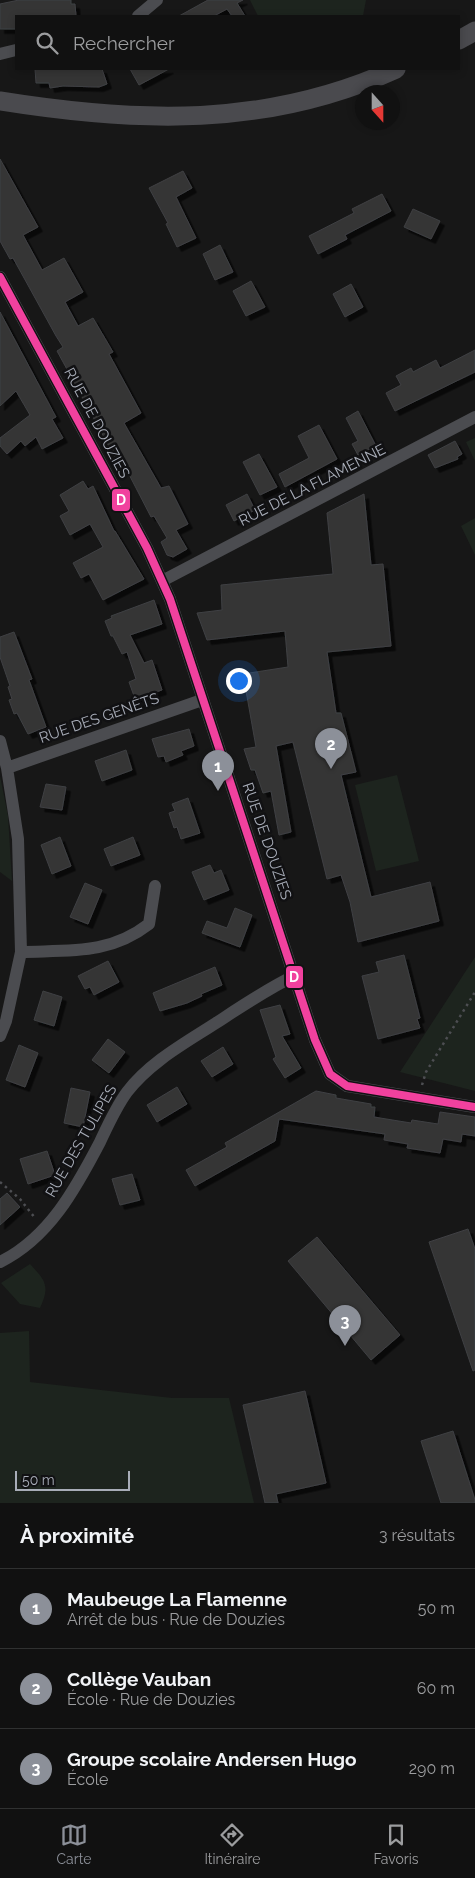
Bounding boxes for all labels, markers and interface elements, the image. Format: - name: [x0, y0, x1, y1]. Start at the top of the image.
- search box: [15, 15, 460, 70]
- icon: search: [33, 29, 61, 57]
- text: Rechercher: [73, 32, 175, 54]
- north arrow: [355, 85, 400, 130]
- street label: RUE DE DOUZIES: [60, 365, 134, 481]
- street label: RUE DE LA FLAMENNE: [236, 440, 388, 530]
- line badge: D: [111, 488, 131, 512]
- text: D: [116, 492, 126, 508]
- your location: [226, 668, 252, 694]
- street label: RUE DES GENÊTS: [37, 689, 161, 747]
- pin: 2: [315, 728, 347, 769]
- pin: 1: [202, 750, 234, 791]
- street label: RUE DE DOUZIES: [239, 780, 295, 902]
- line badge: D: [285, 965, 304, 989]
- text: D: [289, 969, 299, 985]
- street label: RUE DES TULIPES: [42, 1082, 120, 1200]
- pin: 3: [329, 1305, 361, 1346]
- scale bar: [15, 1468, 130, 1491]
- text: 50 m: [22, 1472, 55, 1488]
- text: À proximité: [20, 1523, 134, 1548]
- text: 3 résultats: [379, 1526, 455, 1545]
- text: Maubeuge La Flamenne: [67, 1588, 287, 1610]
- text: 1: [32, 1599, 40, 1618]
- text: 50 m: [418, 1599, 455, 1618]
- text: Arrêt de bus · Rue de Douzies: [67, 1610, 285, 1629]
- text: Collège Vauban: [67, 1668, 211, 1690]
- text: 2: [31, 1679, 41, 1698]
- text: 60 m: [417, 1679, 455, 1698]
- text: École · Rue de Douzies: [67, 1690, 235, 1709]
- text: Groupe scolaire Andersen Hugo: [67, 1748, 357, 1770]
- text: 3: [32, 1759, 40, 1778]
- text: 290 m: [409, 1759, 455, 1778]
- text: École: [67, 1770, 108, 1789]
- tab: Carte: [57, 1821, 91, 1867]
- tab: Itinéraire: [204, 1821, 260, 1867]
- tab: Favoris: [373, 1821, 418, 1867]

